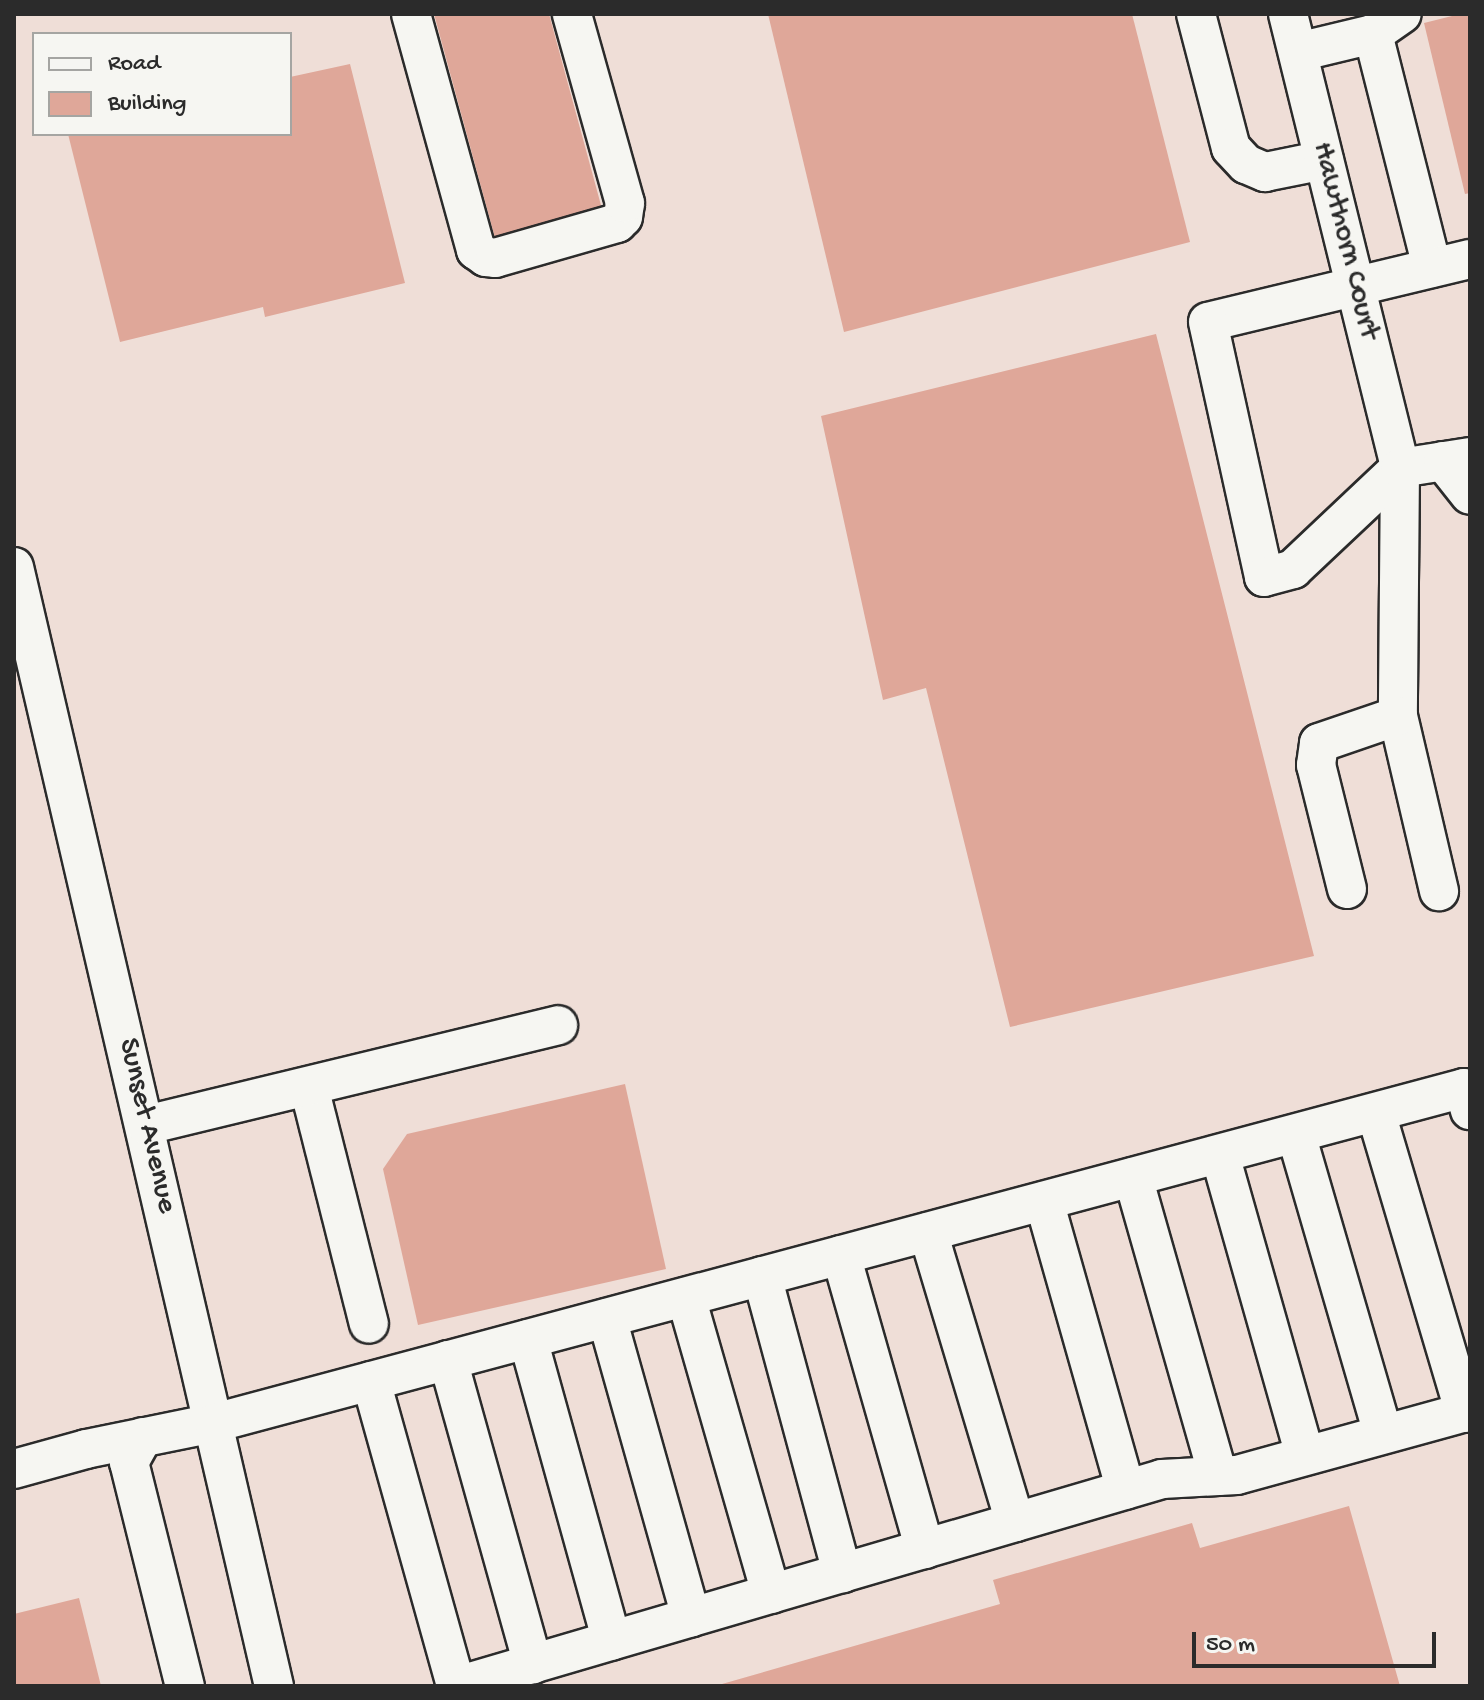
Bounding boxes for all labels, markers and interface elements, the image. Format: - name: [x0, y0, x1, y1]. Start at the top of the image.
- legend: [32, 32, 292, 136]
- text: Road: [108, 50, 160, 79]
- text: Building: [108, 90, 186, 119]
- street label: Hawthorn Court: [1302, 139, 1386, 343]
- street label: Sunset Avenue: [108, 1035, 184, 1217]
- scale bar: [1196, 1616, 1440, 1666]
- text: 50 m: [1206, 1631, 1255, 1660]

